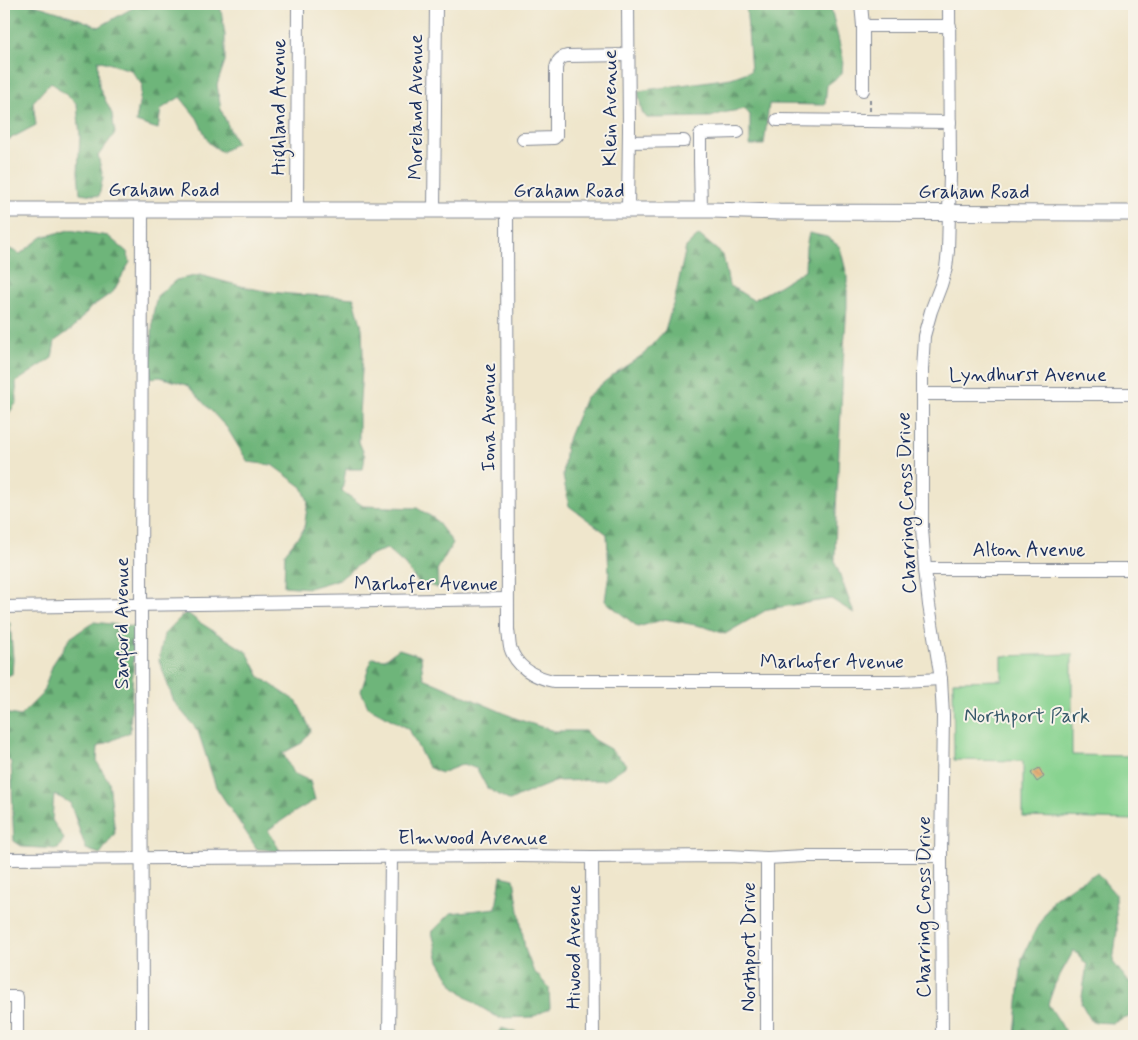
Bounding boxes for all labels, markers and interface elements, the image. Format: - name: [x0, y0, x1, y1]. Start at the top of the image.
- street label: Moreland Avenue: [403, 34, 430, 180]
- street label: Highland Avenue: [266, 38, 295, 176]
- street label: Klein Avenue: [597, 49, 624, 167]
- street label: Graham Road: [108, 177, 220, 204]
- street label: Graham Road: [513, 178, 625, 205]
- street label: Graham Road: [918, 179, 1030, 206]
- street label: Iona Avenue: [476, 362, 503, 471]
- street label: Lyndhurst Avenue: [949, 362, 1107, 389]
- street label: Charring Cross Drive: [890, 411, 925, 594]
- street label: Alton Avenue: [972, 537, 1086, 564]
- street label: Sanford Avenue: [109, 557, 138, 689]
- street label: Marhofer Avenue: [354, 571, 498, 598]
- street label: Marhofer Avenue: [760, 649, 904, 676]
- park label: Northport Park: [964, 703, 1090, 730]
- street label: Charring Cross Drive: [911, 816, 939, 998]
- street label: Elmwood Avenue: [398, 825, 548, 852]
- street label: Northport Drive: [736, 882, 763, 1012]
- street label: Hiwood Avenue: [561, 885, 588, 1009]

